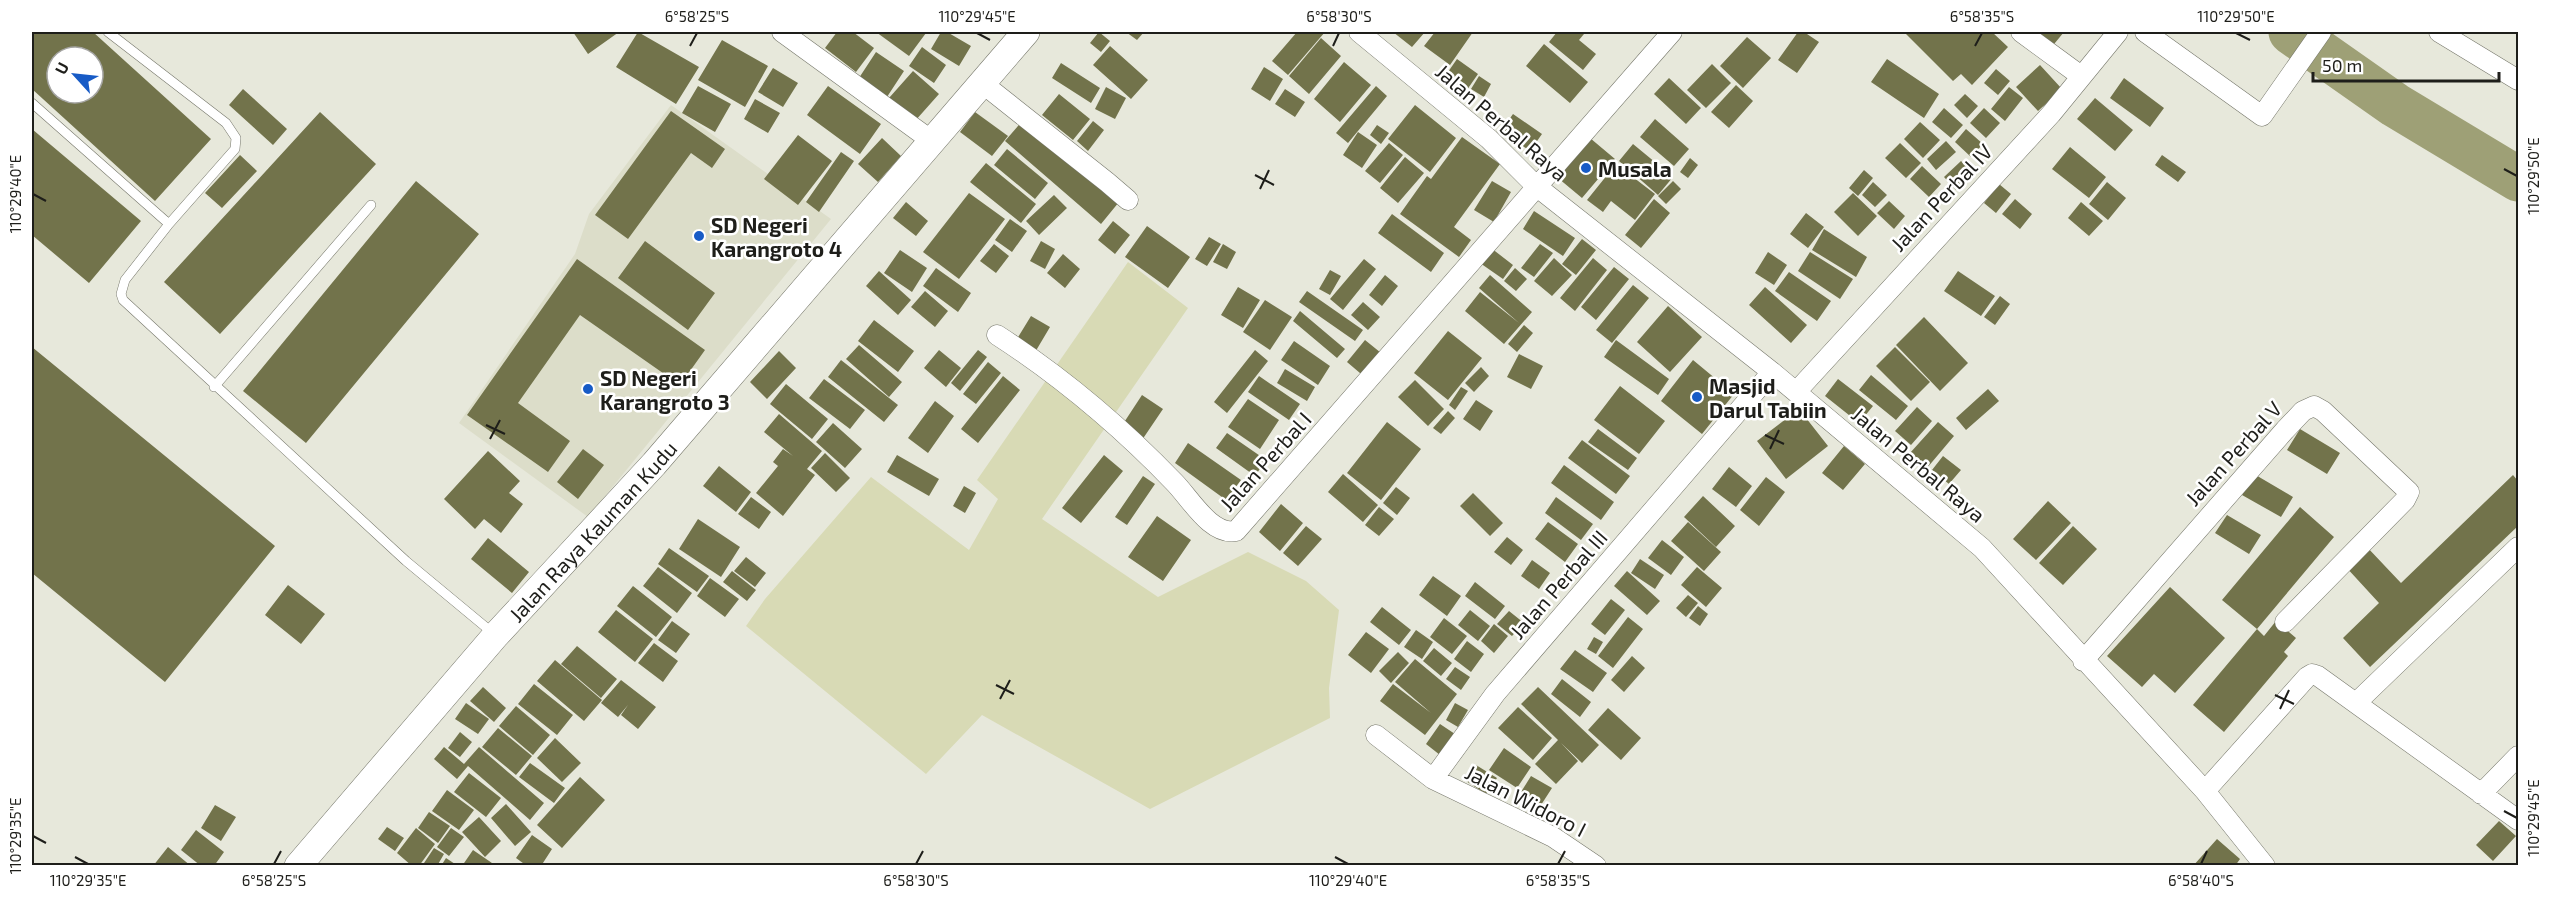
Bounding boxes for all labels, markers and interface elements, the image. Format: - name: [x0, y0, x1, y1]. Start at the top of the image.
- text: 6°58'25"S: [665, 7, 729, 25]
- text: 110°29'45"E: [938, 7, 1016, 25]
- text: 6°58'30"S: [1306, 7, 1372, 25]
- text: 6°58'35"S: [1950, 7, 2014, 25]
- text: 110°29'50"E: [2197, 7, 2275, 25]
- north arrow: [45, 45, 105, 105]
- scale bar: [2313, 45, 2499, 83]
- text: 50 m: [2322, 54, 2362, 76]
- street label: Jalan Perbal Raya: [1431, 58, 1573, 186]
- text: U: [50, 59, 72, 77]
- text: 110°29'50"E: [2524, 137, 2542, 215]
- street label: Jalan Perbal IV: [1885, 138, 1997, 256]
- text: 110°29'40"E: [6, 155, 24, 233]
- place label: Musala: [1598, 156, 1672, 181]
- marker: Musala: [1579, 161, 1593, 175]
- place label: SD Negeri Karangroto 4: [711, 212, 842, 261]
- marker: SD Negeri Karangroto 4: [692, 229, 706, 243]
- place label: SD Negeri Karangroto 3: [600, 365, 730, 414]
- place label: Masjid Darul Tabiin: [1709, 373, 1827, 422]
- marker: SD Negeri Karangroto 3: [581, 382, 595, 396]
- marker: Masjid Darul Tabiin: [1690, 390, 1704, 404]
- street label: Jalan Perbal V: [2180, 396, 2286, 510]
- street label: Jalan Perbal Raya: [1847, 401, 1991, 527]
- street label: Jalan Perbal I: [1214, 406, 1316, 516]
- street label: Jalan Raya Kauman Kudu: [503, 435, 681, 626]
- street label: Jalan Perbal III: [1504, 525, 1612, 643]
- street label: Jalan Widoro I: [1461, 759, 1591, 841]
- text: 110°29'45"E: [2524, 779, 2542, 857]
- text: 110°29'35"E: [6, 798, 24, 874]
- text: 110°29'35"E: [50, 871, 126, 889]
- text: 6°58'25"S: [242, 871, 306, 889]
- text: 6°58'30"S: [883, 871, 949, 889]
- text: 110°29'40"E: [1309, 871, 1387, 889]
- text: 6°58'35"S: [1526, 871, 1590, 889]
- text: 6°58'40"S: [2168, 871, 2234, 889]

